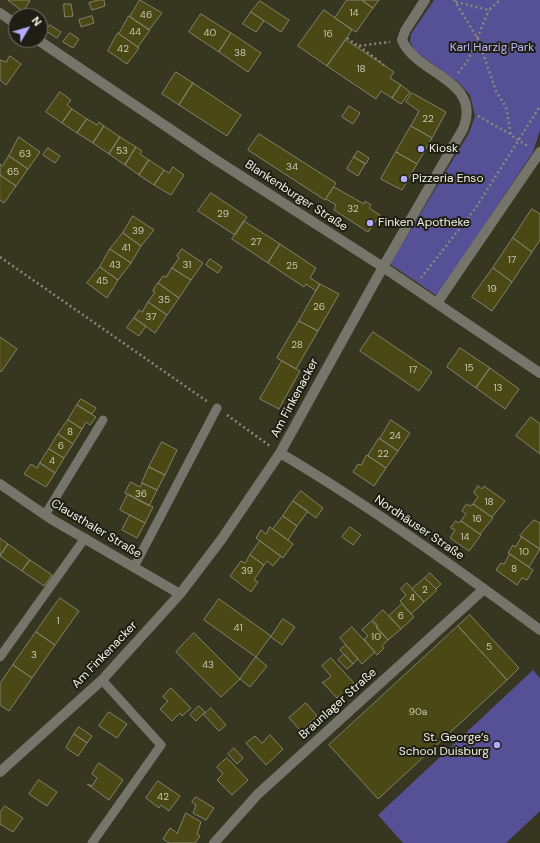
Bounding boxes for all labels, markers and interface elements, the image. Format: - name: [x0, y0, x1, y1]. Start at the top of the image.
- house number: 14: [349, 7, 359, 19]
- north arrow: [8, 8, 48, 48]
- house number: 46: [140, 9, 152, 21]
- text: N: [29, 14, 45, 29]
- house number: 44: [129, 26, 141, 38]
- house number: 40: [204, 27, 216, 39]
- house number: 16: [323, 28, 333, 40]
- park label: Karl Harzig Park: [450, 41, 534, 55]
- house number: 42: [117, 43, 129, 55]
- house number: 38: [234, 47, 246, 59]
- house number: 18: [356, 63, 366, 75]
- house number: 22: [422, 113, 434, 125]
- place label: Kiosk: [429, 142, 458, 156]
- marker: Kiosk: [416, 144, 426, 154]
- house number: 53: [116, 145, 128, 157]
- house number: 63: [19, 148, 31, 160]
- street label: Blankenburger Straße: [242, 157, 350, 235]
- house number: 34: [286, 161, 298, 173]
- house number: 65: [7, 166, 19, 178]
- place label: Pizzeria Enso: [412, 172, 483, 186]
- marker: Pizzeria Enso: [399, 174, 409, 184]
- house number: 32: [347, 203, 359, 215]
- house number: 29: [217, 208, 229, 220]
- place label: Finken Apotheke: [378, 216, 470, 230]
- marker: Finken Apotheke: [365, 218, 375, 228]
- house number: 39: [132, 225, 144, 237]
- house number: 27: [251, 236, 261, 248]
- house number: 41: [121, 242, 131, 254]
- house number: 17: [508, 254, 516, 266]
- house number: 43: [109, 259, 121, 271]
- house number: 31: [183, 259, 191, 271]
- house number: 25: [286, 260, 298, 272]
- house number: 45: [96, 275, 108, 287]
- house number: 19: [487, 283, 497, 295]
- house number: 35: [158, 294, 170, 306]
- house number: 26: [313, 301, 325, 313]
- house number: 37: [145, 311, 157, 323]
- house number: 28: [291, 339, 303, 351]
- street label: Am Finkenacker: [268, 356, 322, 440]
- house number: 15: [464, 362, 474, 374]
- house number: 17: [409, 364, 417, 376]
- house number: 13: [493, 382, 503, 394]
- house number: 8: [67, 426, 73, 438]
- house number: 24: [389, 430, 401, 442]
- house number: 6: [58, 440, 64, 452]
- house number: 22: [377, 448, 389, 460]
- house number: 4: [49, 455, 55, 467]
- house number: 36: [135, 488, 147, 500]
- street label: Nordhäuser Straße: [371, 493, 467, 563]
- street label: Clausthaler Straße: [48, 496, 144, 562]
- house number: 18: [484, 496, 494, 508]
- house number: 16: [472, 513, 482, 525]
- house number: 14: [460, 531, 470, 543]
- house number: 10: [519, 546, 529, 558]
- house number: 8: [511, 563, 517, 575]
- house number: 39: [241, 565, 253, 577]
- house number: 2: [422, 584, 428, 596]
- house number: 4: [409, 592, 415, 604]
- house number: 6: [398, 610, 404, 622]
- house number: 1: [56, 615, 60, 627]
- street label: Am Finkenacker: [69, 618, 141, 692]
- house number: 41: [233, 622, 243, 634]
- house number: 10: [371, 631, 381, 643]
- house number: 5: [486, 641, 492, 653]
- house number: 3: [31, 649, 37, 661]
- house number: 43: [202, 659, 214, 671]
- street label: Braunlager Straße: [296, 665, 380, 743]
- house number: 90a: [409, 706, 427, 718]
- place label: St. George’s School Duisburg: [399, 731, 489, 759]
- marker: St. George’s School Duisburg: [492, 740, 502, 750]
- house number: 42: [157, 791, 169, 803]

